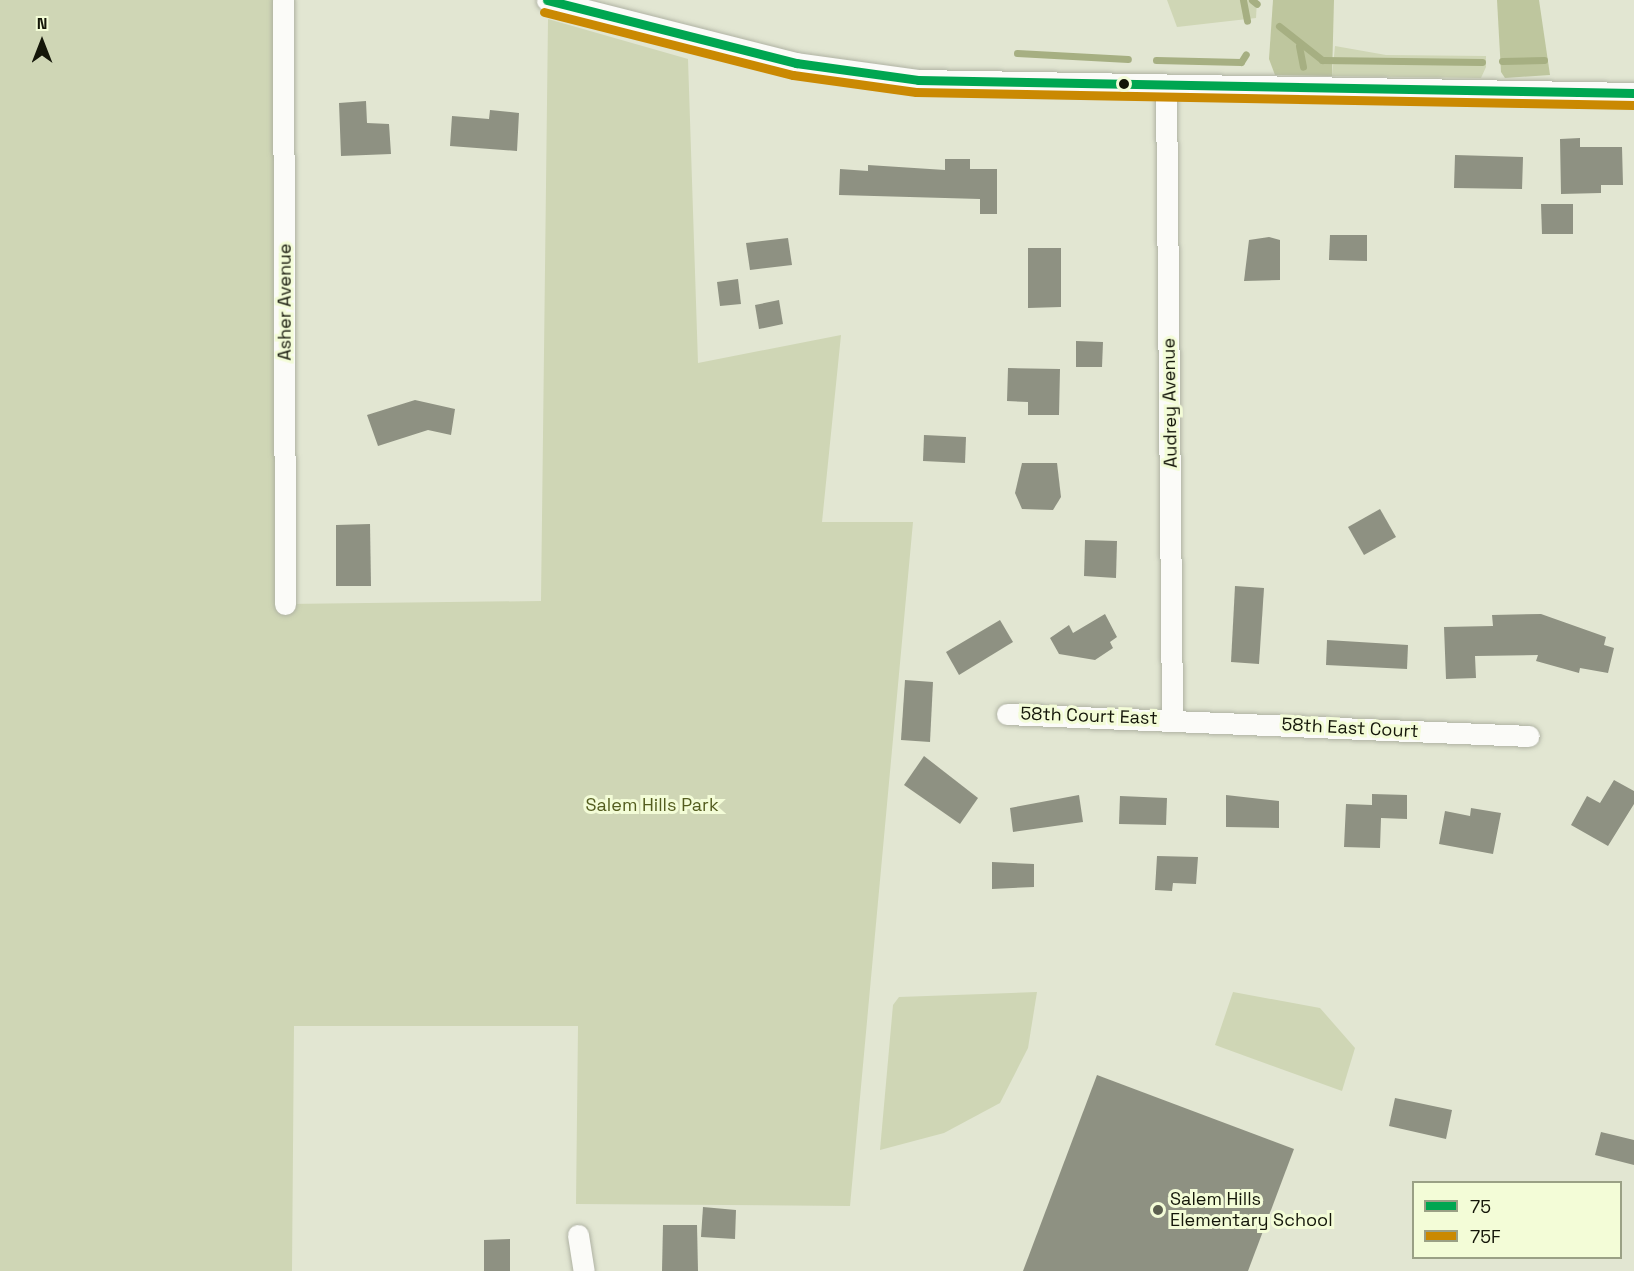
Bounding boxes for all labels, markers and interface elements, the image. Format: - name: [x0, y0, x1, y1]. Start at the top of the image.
- north arrow: [12, 12, 72, 72]
- text: N: [37, 13, 47, 34]
- unlabelled marker: [1118, 78, 1130, 90]
- street label: Asher Avenue: [274, 243, 296, 361]
- street label: Audrey Avenue: [1158, 338, 1182, 468]
- street label: 58th Court East: [1020, 703, 1158, 729]
- street label: 58th East Court: [1281, 714, 1419, 742]
- park label: Salem Hills Park: [585, 794, 719, 816]
- legend: [1412, 1181, 1622, 1259]
- place label: Salem Hills Elementary School: [1170, 1189, 1333, 1232]
- text: 75: [1470, 1195, 1491, 1218]
- marker: Salem Hills Elementary School: [1151, 1203, 1165, 1217]
- text: 75F: [1470, 1225, 1501, 1248]

